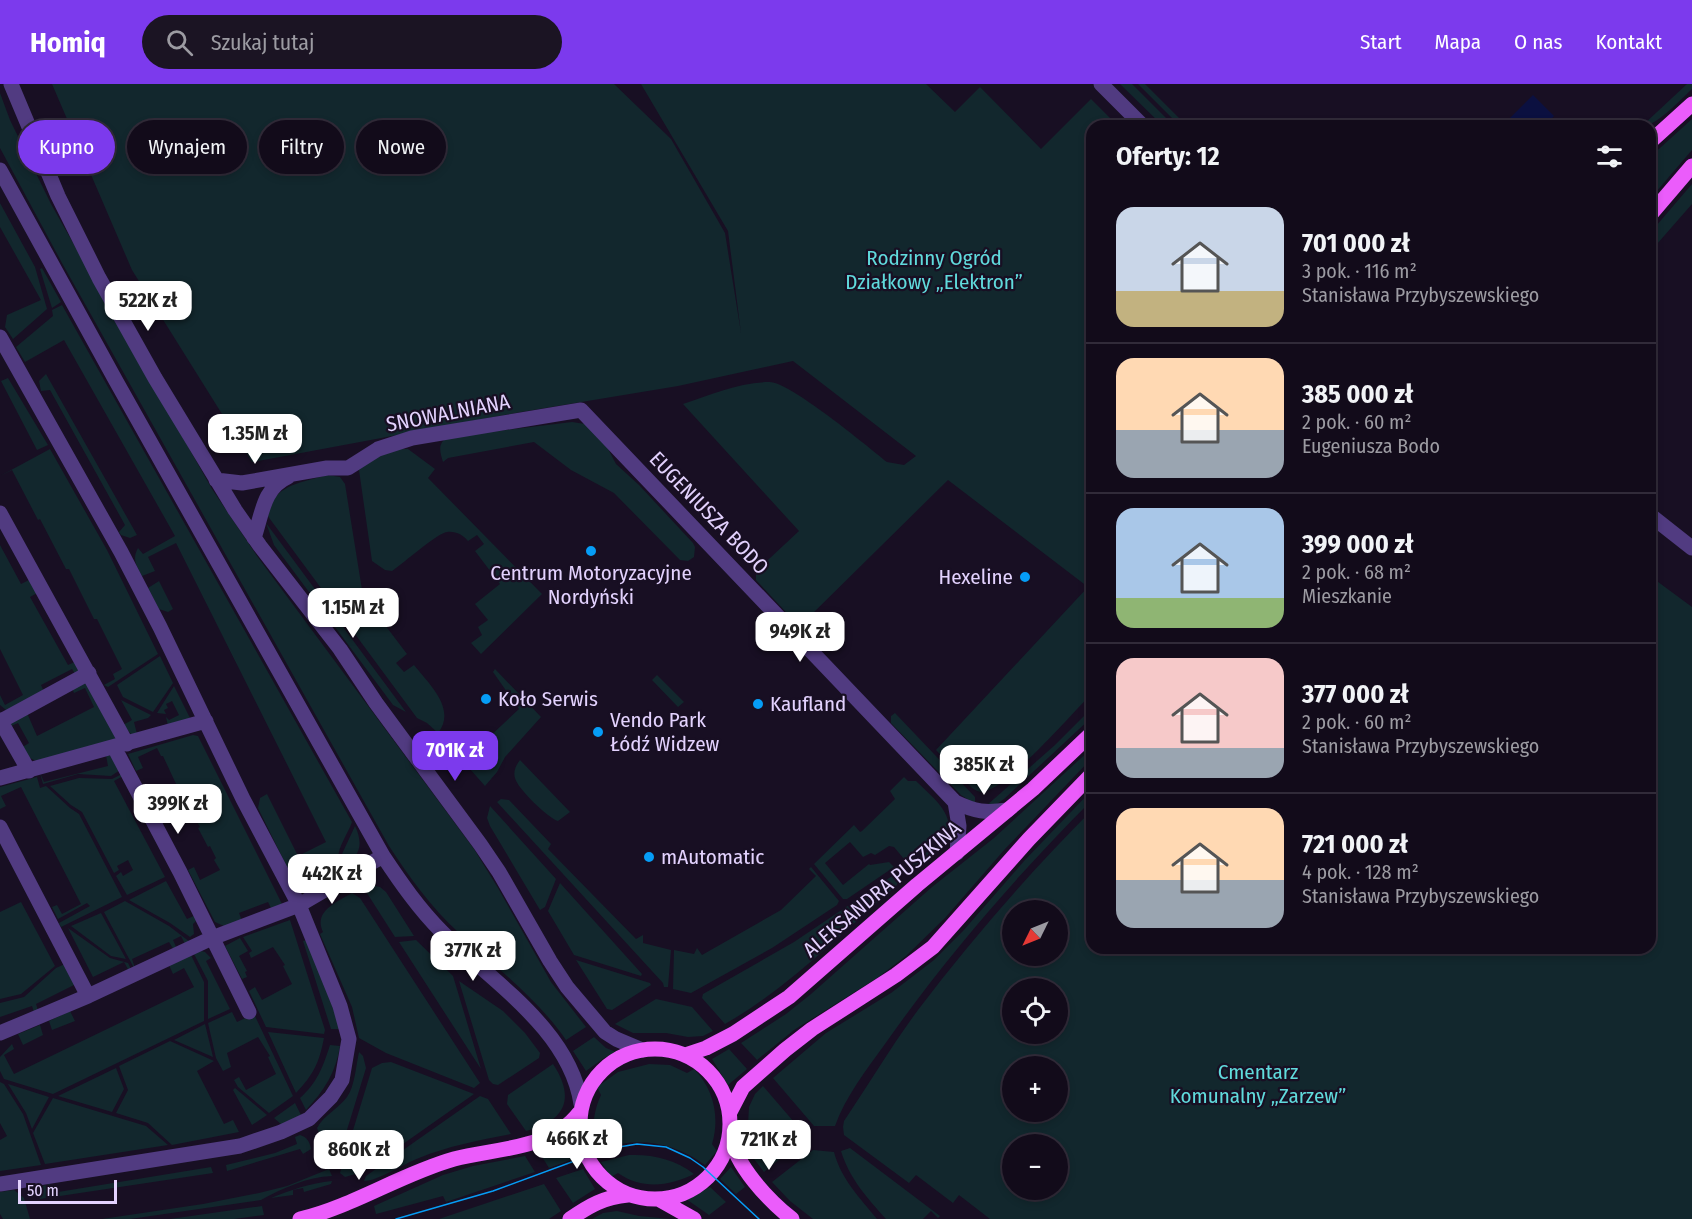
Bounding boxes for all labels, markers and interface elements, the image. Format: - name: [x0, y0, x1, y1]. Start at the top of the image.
- search box: [142, 15, 562, 69]
- text: Homiq: [30, 26, 106, 59]
- icon: search: [163, 26, 196, 59]
- text: Szukaj tutaj: [211, 29, 314, 56]
- text: Start: [1360, 29, 1402, 55]
- text: Mapa: [1435, 29, 1481, 55]
- text: O nas: [1514, 29, 1562, 55]
- text: Kontakt: [1595, 29, 1662, 55]
- chip: Kupno: [18, 120, 115, 174]
- chip: Wynajem: [127, 120, 247, 174]
- chip: Filtry: [259, 120, 344, 174]
- chip: Nowe: [356, 120, 446, 174]
- icon: filters: [1593, 140, 1626, 173]
- text: Oferty: 12: [1116, 141, 1219, 172]
- text: 701 000 zł: [1302, 228, 1410, 259]
- icon: home: [1164, 231, 1236, 303]
- park label: Rodzinny Ogród Działkowy „Elektron”: [845, 245, 1023, 295]
- text: 3 pok. · 116 m²: [1302, 259, 1417, 283]
- pin: 522K zł: [93, 281, 203, 332]
- text: Stanisława Przybyszewskiego: [1302, 283, 1539, 307]
- text: 522K zł: [119, 288, 177, 312]
- text: 385 000 zł: [1302, 379, 1413, 410]
- icon: home: [1164, 382, 1236, 454]
- street label: SNOWALNIANA: [384, 388, 512, 438]
- text: 2 pok. · 60 m²: [1302, 410, 1412, 434]
- pin: 1.35M zł: [193, 414, 317, 465]
- text: 1.35M zł: [222, 421, 288, 445]
- text: Eugeniusza Bodo: [1302, 434, 1440, 458]
- street label: EUGENIUSZA BODO: [644, 446, 774, 580]
- text: 399 000 zł: [1302, 529, 1414, 560]
- icon: home: [1164, 532, 1236, 604]
- marker: Centrum Motoryzacyjne Nordyński: [584, 544, 598, 558]
- place label: Centrum Motoryzacyjne Nordyński: [490, 560, 692, 610]
- text: 2 pok. · 68 m²: [1302, 560, 1411, 584]
- place label: Hexeline: [938, 564, 1013, 590]
- marker: Hexeline: [1018, 570, 1032, 584]
- text: Mieszkanie: [1302, 584, 1392, 608]
- pin: 1.15M zł: [291, 588, 415, 639]
- text: 1.15M zł: [322, 595, 384, 619]
- pin: 949K zł: [745, 612, 855, 663]
- text: 949K zł: [770, 619, 830, 643]
- text: 377 000 zł: [1302, 679, 1409, 710]
- icon: home: [1164, 682, 1236, 754]
- place label: Koło Serwis: [498, 686, 598, 712]
- place label: Kaufland: [770, 691, 846, 717]
- marker: Koło Serwis: [479, 692, 493, 706]
- marker: Kaufland: [751, 697, 765, 711]
- place label: Vendo Park Łódź Widzew: [610, 707, 720, 757]
- text: 2 pok. · 60 m²: [1302, 710, 1412, 734]
- marker: Vendo Park Łódź Widzew: [591, 725, 605, 739]
- pin: 701K zł: [400, 731, 510, 782]
- text: Stanisława Przybyszewskiego: [1302, 734, 1539, 758]
- text: 701K zł: [426, 738, 484, 762]
- pin: 385K zł: [929, 745, 1039, 796]
- text: 385K zł: [954, 752, 1014, 776]
- pin: 399K zł: [123, 784, 233, 835]
- text: 399K zł: [148, 791, 208, 815]
- street label: ALEKSANDRA PUSZKINA: [798, 815, 966, 963]
- text: 721 000 zł: [1302, 829, 1408, 860]
- icon: home: [1164, 832, 1236, 904]
- place label: mAutomatic: [661, 844, 764, 870]
- marker: mAutomatic: [642, 850, 656, 864]
- pin: 442K zł: [277, 854, 387, 905]
- text: 4 pok. · 128 m²: [1302, 860, 1419, 884]
- text: 442K zł: [302, 861, 362, 885]
- text: Stanisława Przybyszewskiego: [1302, 884, 1539, 908]
- north arrow: [1002, 900, 1068, 966]
- map controls: [1002, 900, 1068, 1200]
- pin: 377K zł: [418, 931, 528, 982]
- text: 377K zł: [445, 938, 502, 962]
- button: locate: [1002, 978, 1068, 1044]
- button: +: [1002, 1056, 1068, 1122]
- park label: Cmentarz Komunalny „Zarzew”: [1170, 1059, 1346, 1109]
- pin: 466K zł: [522, 1119, 632, 1170]
- pin: 721K zł: [714, 1120, 824, 1171]
- text: 466K zł: [546, 1126, 608, 1150]
- text: 721K zł: [741, 1127, 797, 1151]
- pin: 860K zł: [304, 1130, 414, 1181]
- button: −: [1002, 1134, 1068, 1200]
- text: 860K zł: [328, 1137, 390, 1161]
- scale bar: [18, 1177, 117, 1204]
- text: 50 m: [27, 1181, 59, 1200]

